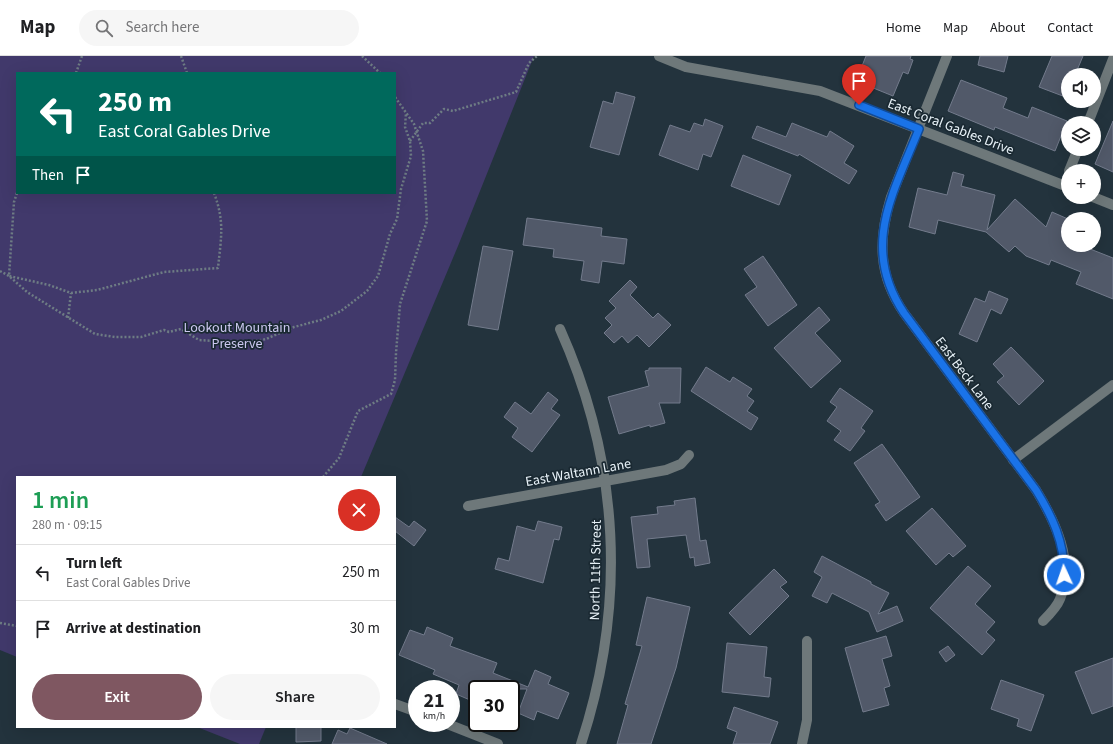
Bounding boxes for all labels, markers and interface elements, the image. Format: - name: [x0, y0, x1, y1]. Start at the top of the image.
- search box: [79, 10, 359, 46]
- text: Map: [20, 14, 55, 41]
- icon: search: [93, 17, 115, 39]
- text: Search here: [125, 17, 199, 38]
- text: Home: [886, 18, 921, 38]
- text: Map: [943, 18, 968, 38]
- text: About: [990, 18, 1025, 38]
- text: Contact: [1047, 18, 1093, 38]
- pin: [842, 64, 876, 105]
- map controls: [1061, 68, 1101, 252]
- button: sound: [1061, 68, 1101, 108]
- icon: arrive: [848, 70, 870, 92]
- text: 250 m: [98, 82, 172, 122]
- icon: left: [32, 88, 84, 140]
- street label: East Coral Gables Drive: [884, 94, 1017, 160]
- button: layers: [1061, 116, 1101, 156]
- text: East Coral Gables Drive: [98, 119, 270, 144]
- icon: arrive: [72, 164, 94, 186]
- button: +: [1061, 164, 1101, 204]
- text: Then: [32, 165, 64, 186]
- button: −: [1061, 212, 1101, 252]
- park label: Lookout Mountain Preserve: [184, 318, 290, 354]
- street label: East Beck Lane: [930, 333, 998, 415]
- street label: East Waltann Lane: [524, 454, 633, 492]
- text: 1 min: [32, 483, 89, 518]
- button: close: [338, 489, 380, 531]
- text: 280 m · 09:15: [32, 516, 102, 534]
- street label: North 11th Street: [585, 519, 607, 621]
- text: Turn left: [66, 553, 122, 574]
- position arrow: [1043, 554, 1085, 596]
- icon: left: [32, 562, 54, 584]
- text: 250 m: [342, 562, 380, 583]
- text: East Coral Gables Drive: [66, 574, 190, 592]
- icon: arrive: [32, 618, 54, 640]
- text: Arrive at destination: [66, 618, 201, 639]
- text: 30 m: [350, 618, 380, 639]
- button: Exit: [32, 674, 202, 720]
- button: Share: [210, 674, 380, 720]
- speed limit sign: 30: [468, 680, 520, 732]
- text: 21: [423, 687, 445, 715]
- text: km/h: [423, 709, 445, 723]

